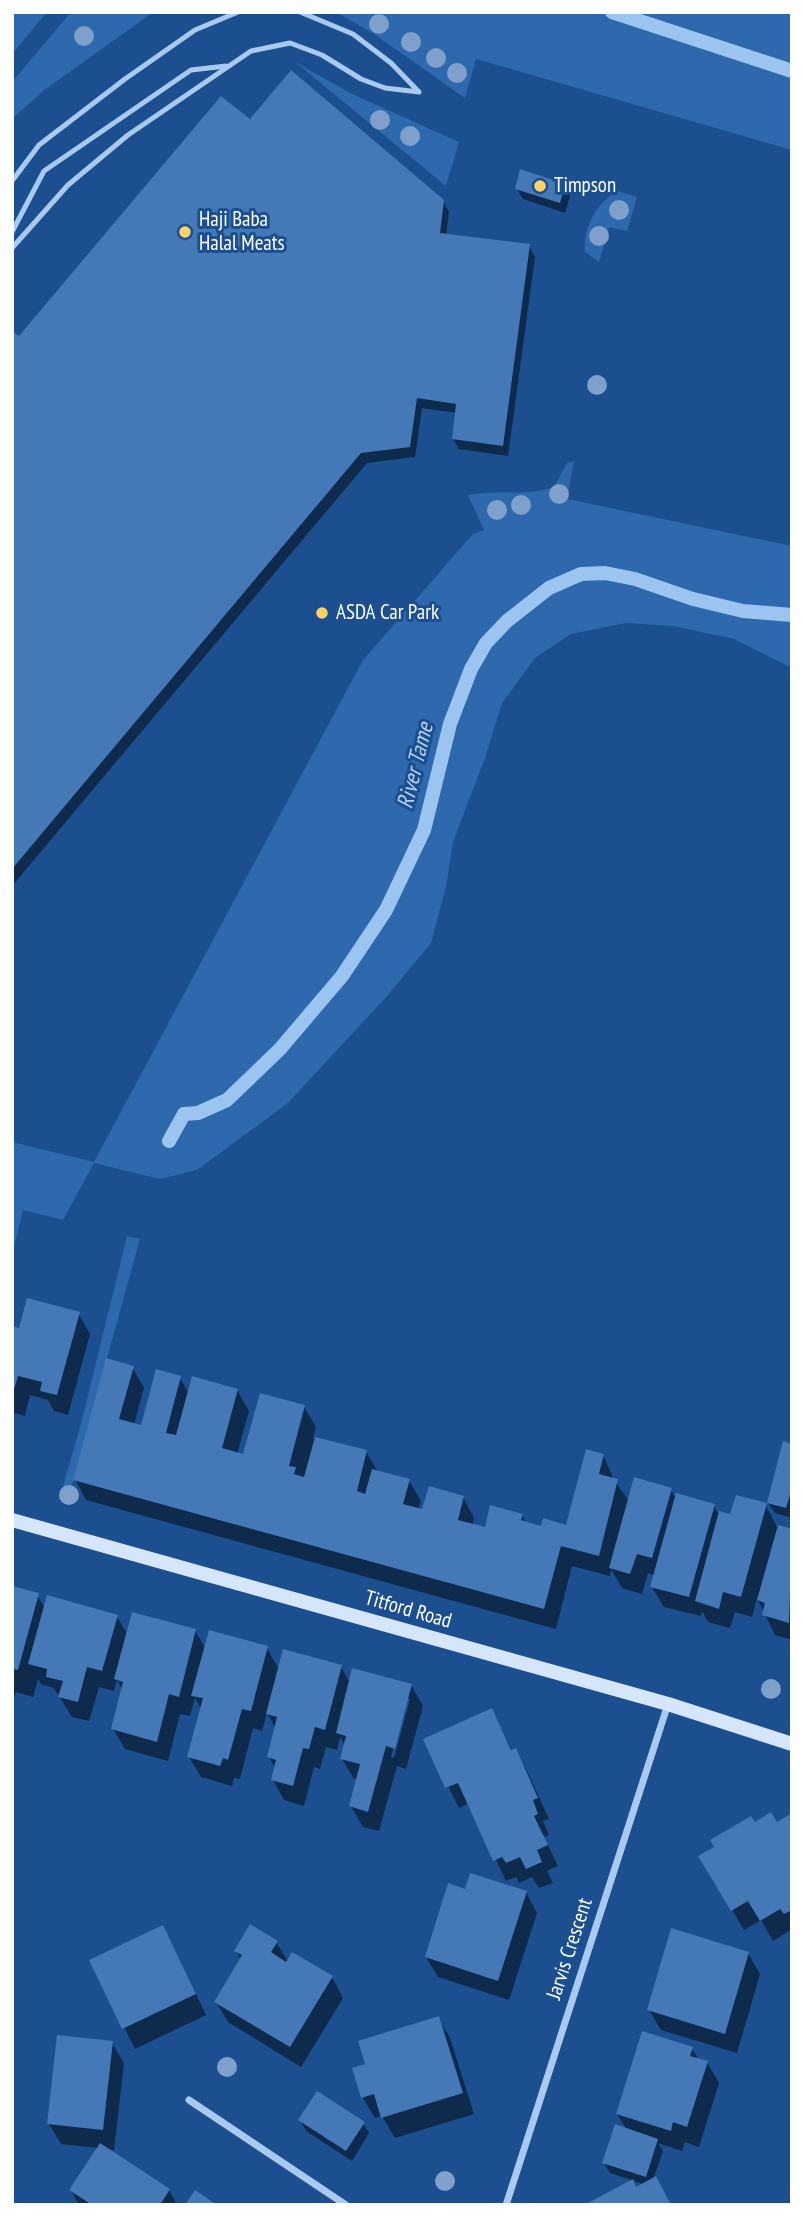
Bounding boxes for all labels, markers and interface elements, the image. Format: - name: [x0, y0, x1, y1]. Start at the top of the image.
- place label: Timpson: [554, 173, 616, 199]
- marker: Timpson: [532, 178, 548, 194]
- place label: Haji Baba Halal Meats: [199, 207, 285, 257]
- marker: Haji Baba Halal Meats: [177, 224, 193, 240]
- place label: ASDA Car Park: [336, 600, 439, 626]
- marker: ASDA Car Park: [314, 605, 330, 621]
- water label: River Tame: [392, 720, 440, 812]
- street label: Titford Road: [362, 1586, 454, 1634]
- street label: Jarvis Crescent: [542, 1895, 598, 2003]

